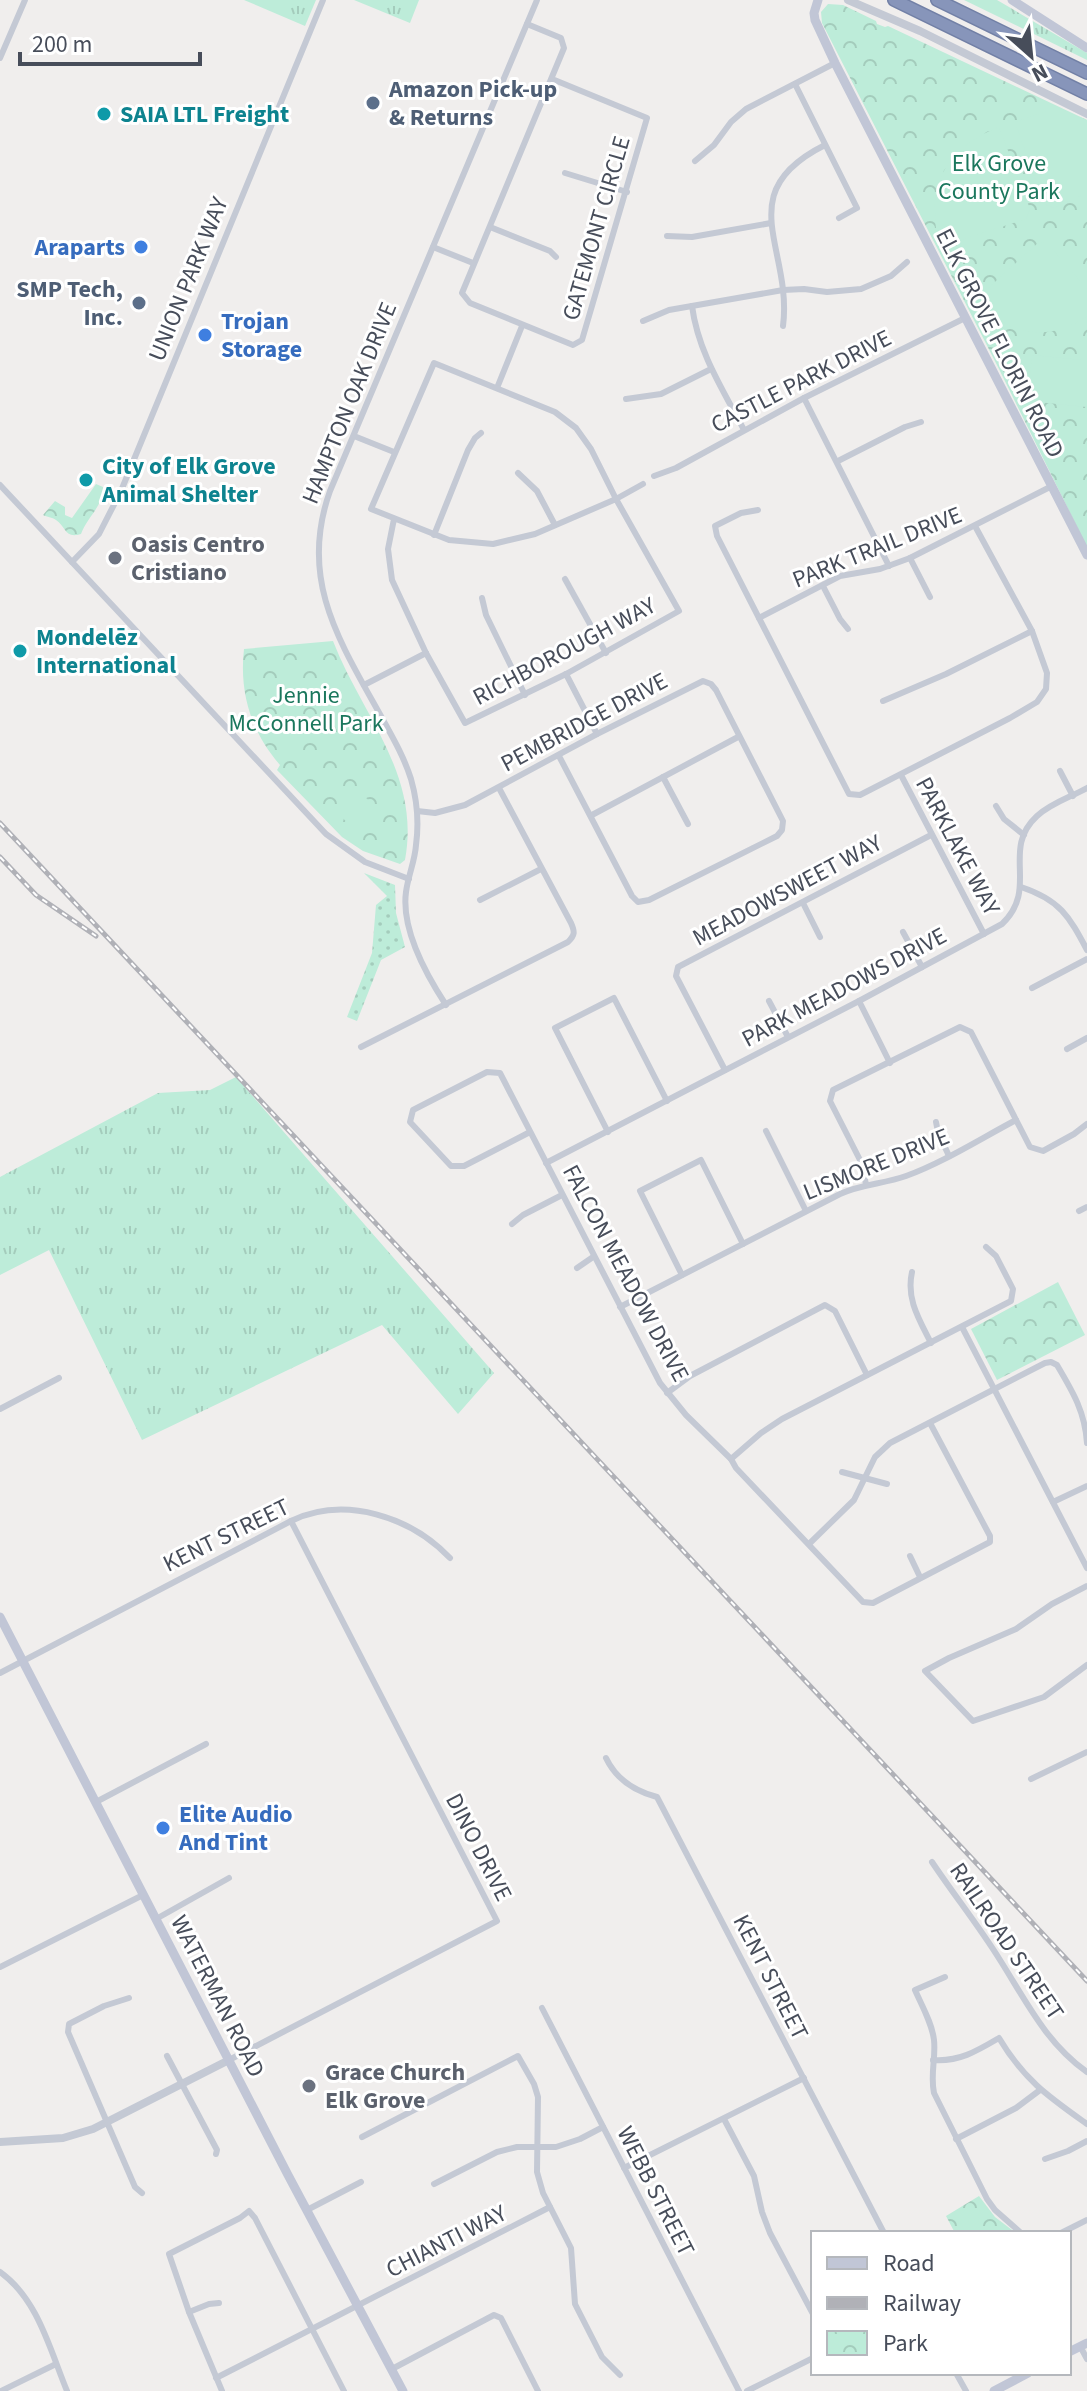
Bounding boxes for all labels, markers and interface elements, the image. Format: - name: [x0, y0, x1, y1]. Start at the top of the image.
- scale bar: [20, 16, 200, 66]
- north arrow: [991, 16, 1071, 96]
- text: 200 m: [32, 27, 92, 62]
- text: N: [1026, 55, 1053, 91]
- place label: Amazon Pick-up & Returns: [388, 72, 557, 135]
- marker: Amazon Pick-up & Returns: [364, 94, 382, 112]
- place label: SAIA LTL Freight: [120, 97, 289, 132]
- marker: SAIA LTL Freight: [95, 105, 113, 123]
- street label: GATEMONT CIRCLE: [553, 132, 640, 324]
- park label: Elk Grove County Park: [938, 146, 1060, 209]
- street label: UNION PARK WAY: [140, 191, 238, 367]
- street label: ELK GROVE FLORIN ROAD: [926, 222, 1073, 464]
- place label: Araparts: [33, 230, 125, 265]
- marker: Araparts: [132, 238, 150, 256]
- place label: SMP Tech, Inc.: [16, 272, 123, 335]
- marker: SMP Tech, Inc.: [130, 294, 148, 312]
- street label: HAMPTON OAK DRIVE: [293, 297, 406, 509]
- place label: Trojan Storage: [221, 304, 302, 367]
- street label: CASTLE PARK DRIVE: [705, 321, 898, 442]
- marker: Trojan Storage: [196, 326, 214, 344]
- place label: City of Elk Grove Animal Shelter: [101, 449, 276, 512]
- marker: City of Elk Grove Animal Shelter: [77, 471, 95, 489]
- street label: PARK TRAIL DRIVE: [787, 498, 967, 597]
- place label: Oasis Centro Cristiano: [131, 527, 265, 590]
- marker: Oasis Centro Cristiano: [106, 549, 124, 567]
- street label: RICHBOROUGH WAY: [467, 588, 662, 714]
- place label: Mondelēz International: [36, 620, 176, 683]
- marker: Mondelēz International: [11, 642, 29, 660]
- street label: PEMBRIDGE DRIVE: [495, 664, 674, 781]
- park label: Jennie McConnell Park: [228, 678, 384, 741]
- street label: PARKLAKE WAY: [906, 771, 1009, 922]
- street label: MEADOWSWEET WAY: [686, 825, 889, 955]
- street label: PARK MEADOWS DRIVE: [736, 919, 953, 1056]
- street label: LISMORE DRIVE: [798, 1119, 955, 1210]
- street label: FALCON MEADOW DRIVE: [553, 1158, 698, 1388]
- street label: KENT STREET: [157, 1490, 295, 1581]
- street label: DINO DRIVE: [436, 1787, 521, 1907]
- place label: Elite Audio And Tint: [178, 1797, 293, 1860]
- marker: Elite Audio And Tint: [154, 1819, 172, 1837]
- street label: RAILROAD STREET: [941, 1855, 1072, 2027]
- street label: KENT STREET: [724, 1908, 817, 2046]
- street label: WATERMAN ROAD: [162, 1909, 273, 2083]
- place label: Grace Church Elk Grove: [325, 2055, 465, 2118]
- marker: Grace Church Elk Grove: [300, 2077, 318, 2095]
- street label: WEBB STREET: [608, 2120, 703, 2262]
- street label: CHIANTI WAY: [380, 2196, 513, 2287]
- legend: [811, 2231, 1071, 2375]
- text: Road: [883, 2246, 935, 2281]
- text: Railway: [883, 2286, 961, 2321]
- text: Park: [883, 2326, 928, 2361]

